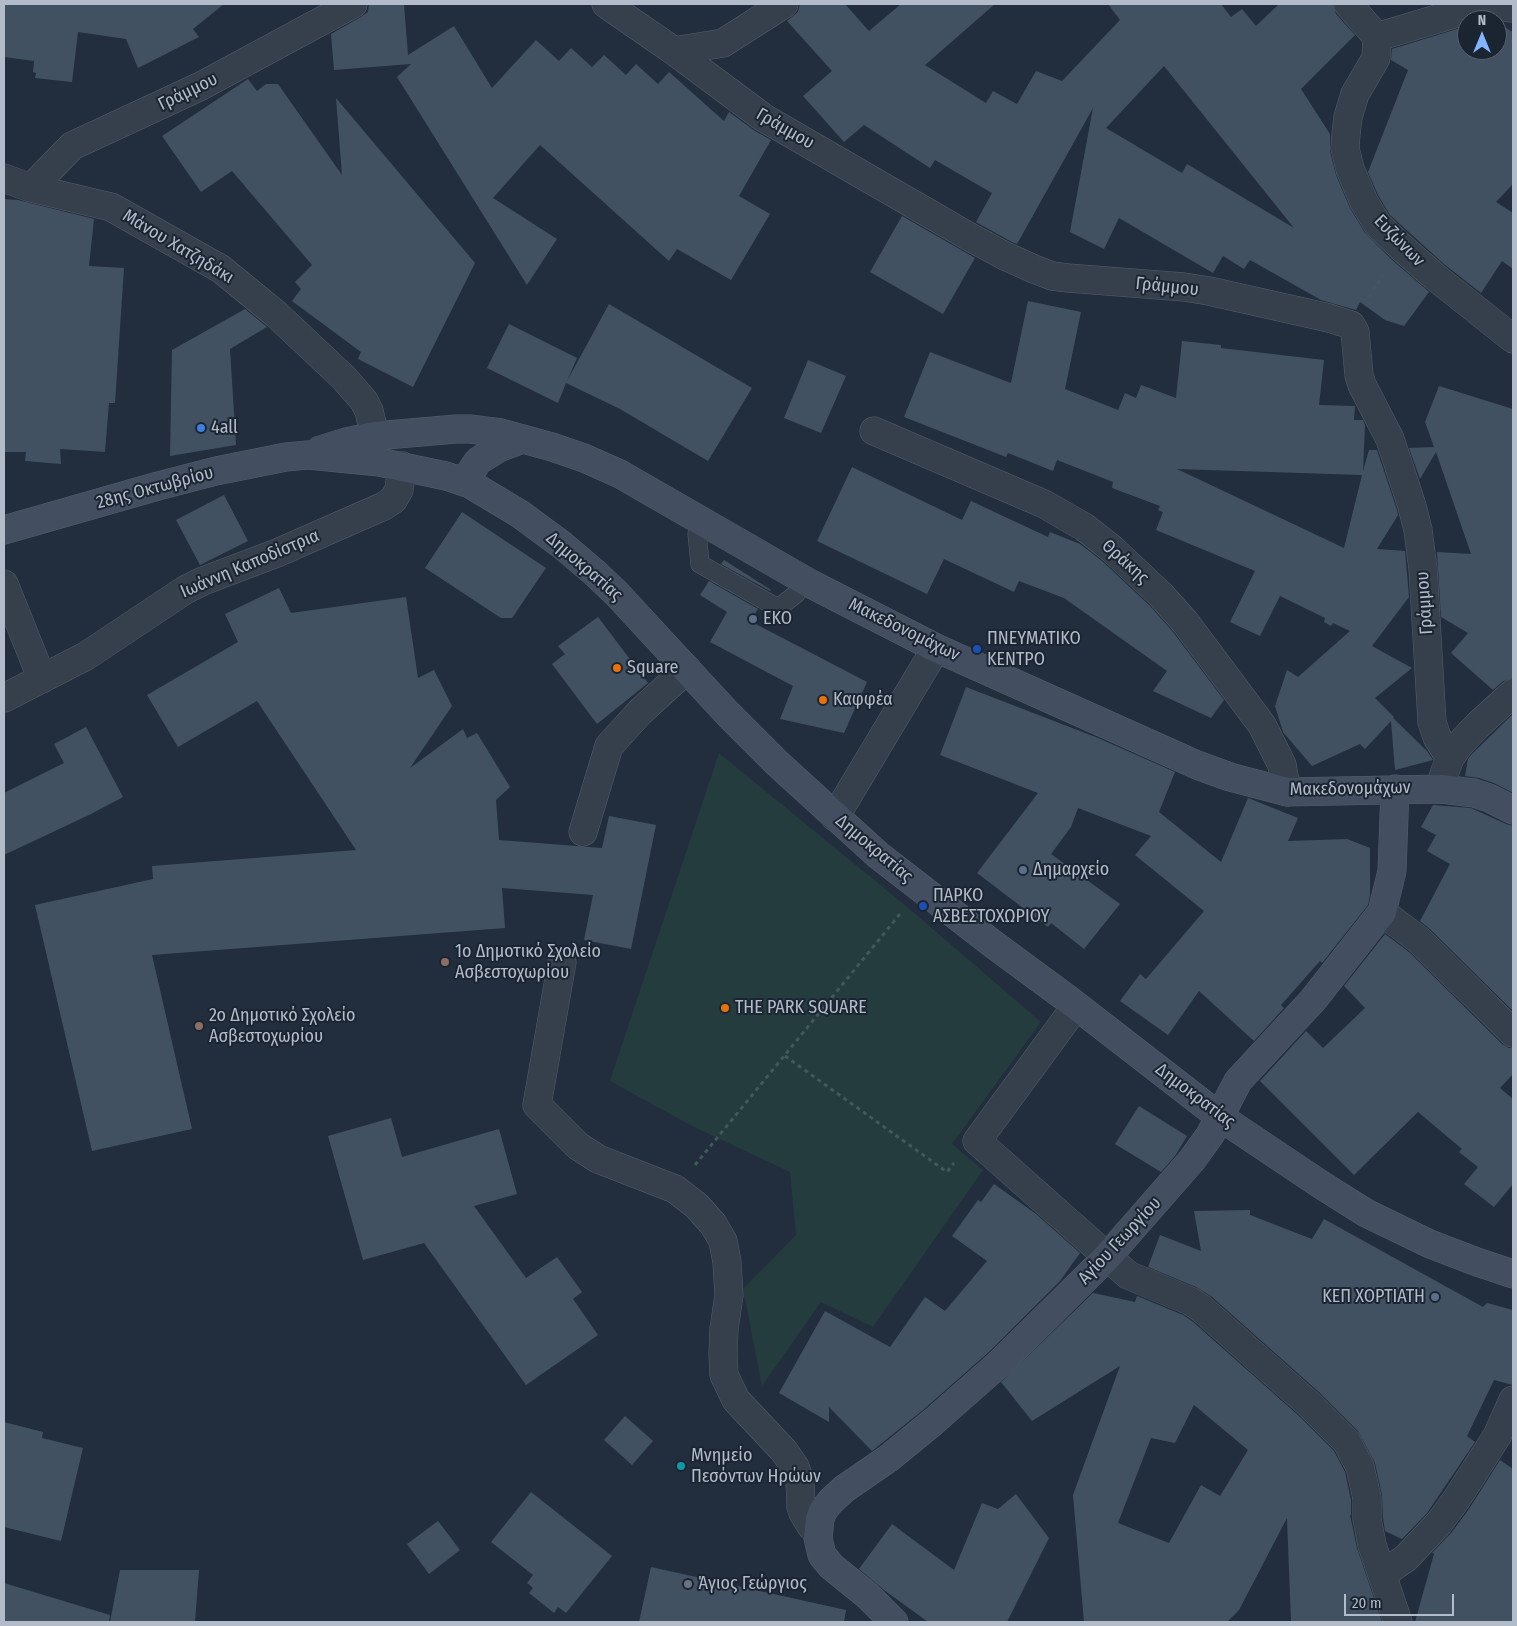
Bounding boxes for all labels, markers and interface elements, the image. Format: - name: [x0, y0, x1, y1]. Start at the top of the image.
- north arrow: [1457, 10, 1507, 60]
- text: N: [1478, 12, 1486, 29]
- street label: Γράμμου: [155, 68, 221, 116]
- street label: Γράμμου: [752, 104, 818, 154]
- street label: Μάνου Χατζηδάκι: [118, 205, 238, 289]
- street label: Ευζώνων: [1369, 211, 1429, 271]
- street label: Γράμμου: [1134, 273, 1200, 301]
- place label: 4all: [211, 417, 238, 439]
- marker: 4all: [195, 422, 207, 434]
- street label: 28ης Οκτωβρίου: [94, 462, 216, 514]
- street label: Ιωάννη Καποδίστρια: [177, 525, 323, 603]
- street label: Δημοκρατίας: [541, 528, 627, 606]
- street label: Θράκης: [1097, 535, 1153, 589]
- street label: Γράμμου: [1412, 571, 1438, 635]
- street label: Μακεδονομάχων: [845, 594, 963, 666]
- place label: EKO: [763, 608, 792, 630]
- marker: EKO: [747, 613, 759, 625]
- place label: ΠΝΕΥΜΑΤΙΚΟ ΚΕΝΤΡΟ: [987, 628, 1081, 670]
- marker: ΠΝΕΥΜΑΤΙΚΟ ΚΕΝΤΡΟ: [971, 643, 983, 655]
- place label: Square: [627, 657, 678, 679]
- marker: Square: [611, 662, 623, 674]
- place label: Καφφέα: [833, 689, 893, 711]
- marker: Καφφέα: [817, 694, 829, 706]
- street label: Μακεδονομάχων: [1289, 777, 1411, 801]
- street label: Δημοκρατίας: [831, 810, 917, 888]
- place label: Δημαρχείο: [1033, 859, 1109, 881]
- marker: Δημαρχείο: [1017, 864, 1029, 876]
- place label: ΠΑΡΚΟ ΑΣΒΕΣΤΟΧΩΡΙΟΥ: [933, 885, 1049, 928]
- marker: ΠΑΡΚΟ ΑΣΒΕΣΤΟΧΩΡΙΟΥ: [917, 900, 929, 912]
- place label: 1ο Δημοτικό Σχολείο Ασβεστοχωρίου: [455, 941, 601, 984]
- marker: 1ο Δημοτικό Σχολείο Ασβεστοχωρίου: [439, 956, 451, 968]
- place label: THE PARK SQUARE: [735, 997, 867, 1019]
- marker: THE PARK SQUARE: [719, 1002, 731, 1014]
- place label: 2ο Δημοτικό Σχολείο Ασβεστοχωρίου: [209, 1005, 356, 1048]
- marker: 2ο Δημοτικό Σχολείο Ασβεστοχωρίου: [193, 1020, 205, 1032]
- street label: Δημοκρατίας: [1151, 1059, 1239, 1133]
- street label: Αγίου Γεωργίου: [1074, 1193, 1166, 1289]
- place label: ΚΕΠ ΧΟΡΤΙΑΤΗ: [1322, 1286, 1425, 1308]
- marker: ΚΕΠ ΧΟΡΤΙΑΤΗ: [1429, 1291, 1441, 1303]
- place label: Μνημείο Πεσόντων Ηρώων: [691, 1445, 821, 1488]
- marker: Μνημείο Πεσόντων Ηρώων: [675, 1460, 687, 1472]
- place label: Άγιος Γεώργιος: [698, 1573, 807, 1595]
- marker: Άγιος Γεώργιος: [682, 1578, 694, 1590]
- scale bar: [1347, 1584, 1457, 1616]
- text: 20 m: [1352, 1594, 1382, 1612]

